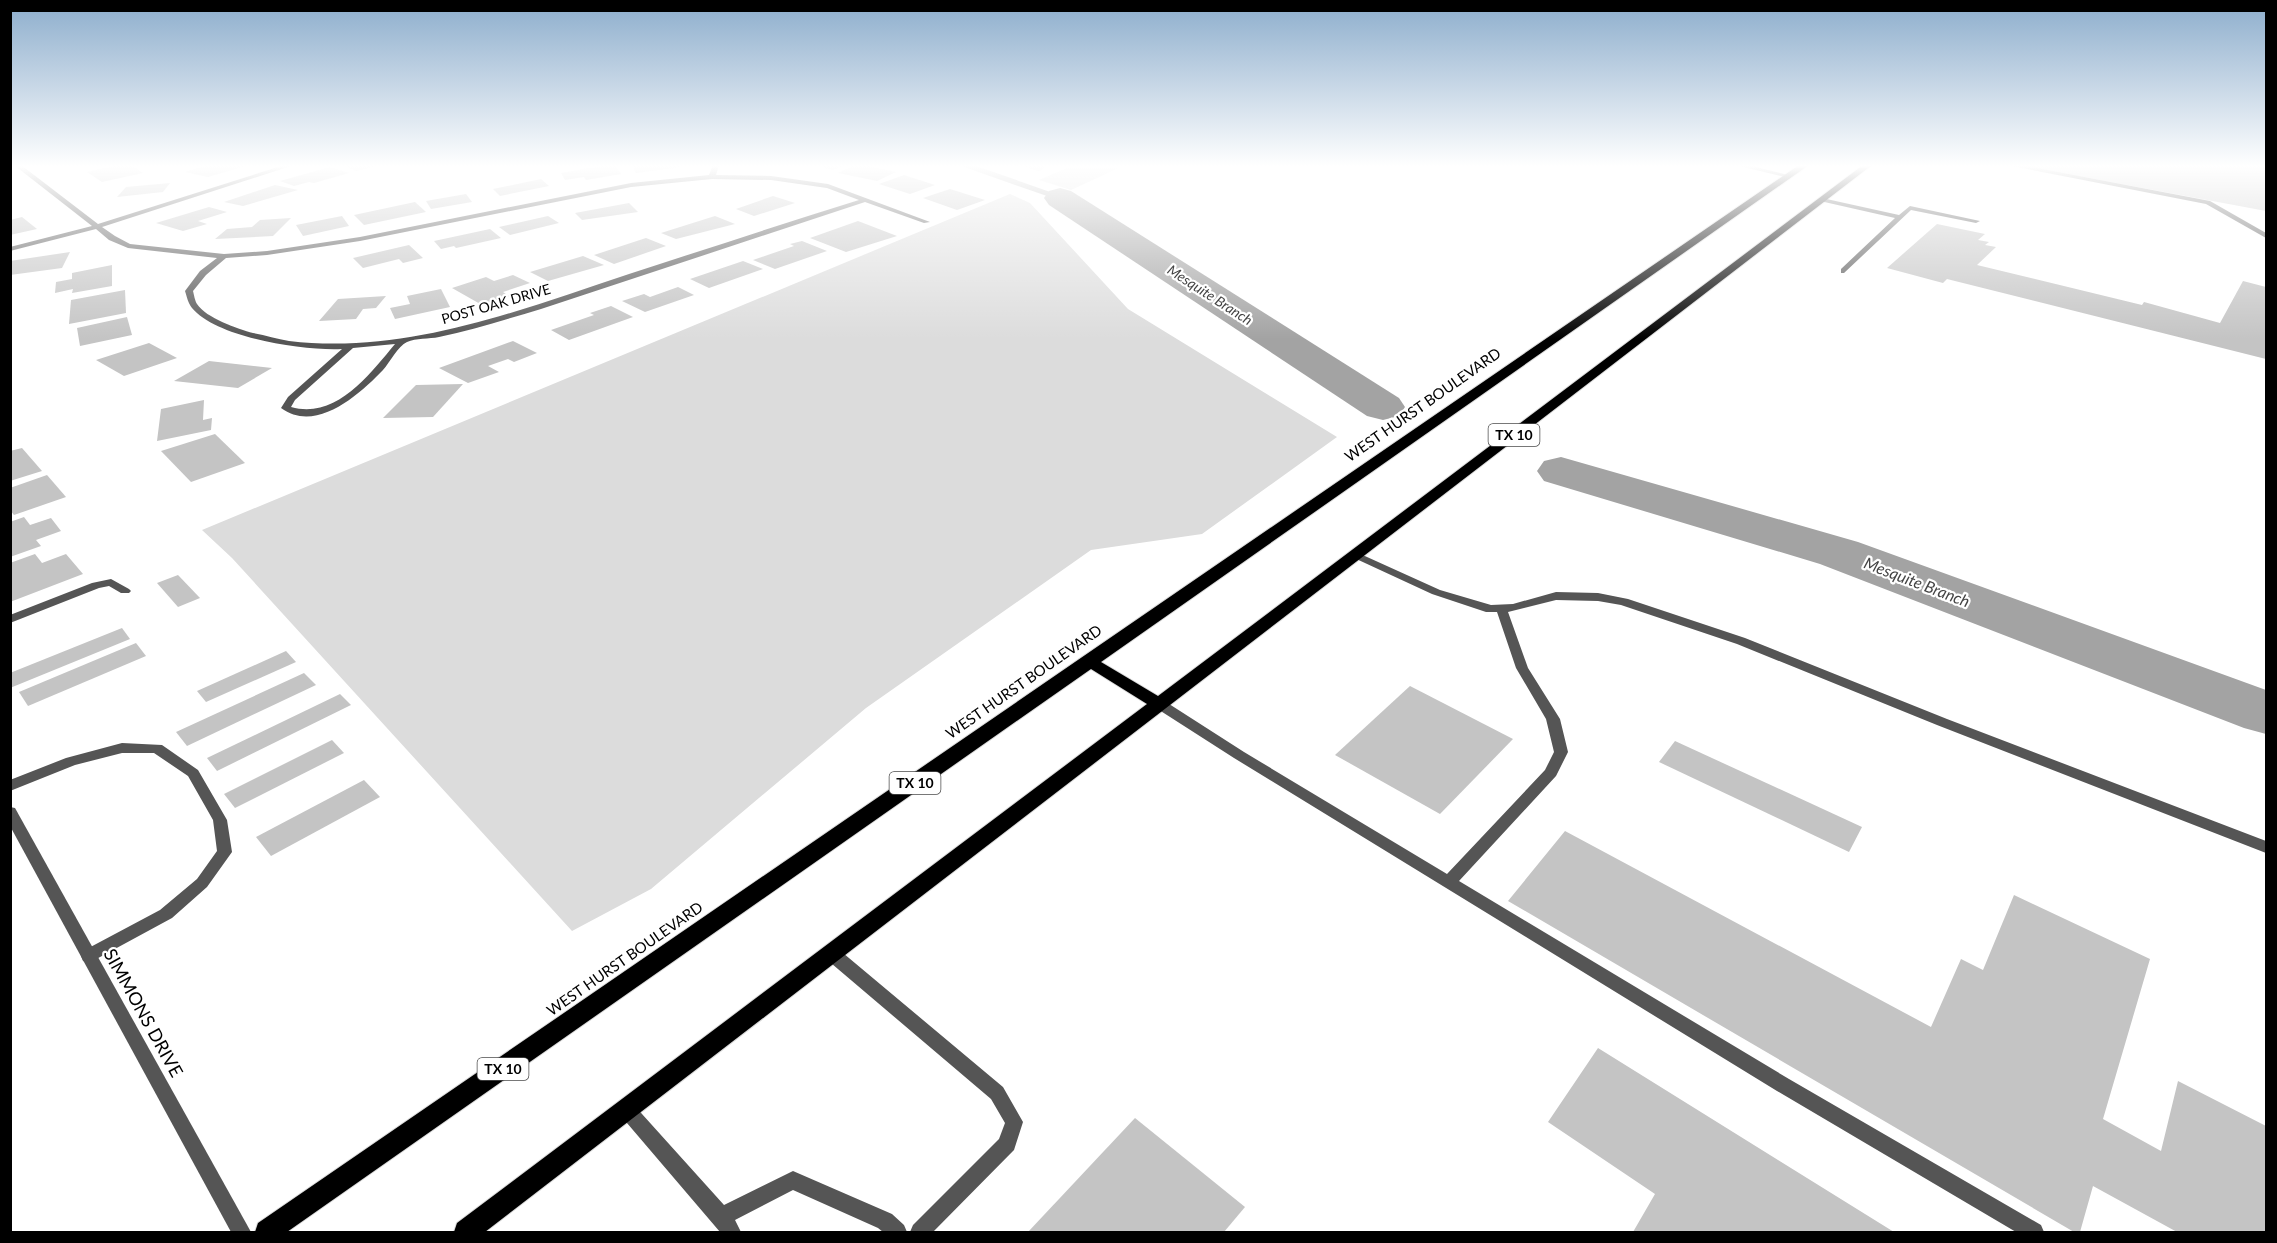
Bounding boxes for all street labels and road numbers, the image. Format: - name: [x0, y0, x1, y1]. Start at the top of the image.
- street label: POST OAK DRIVE: [439, 280, 552, 327]
- street label: WEST HURST BOULEVARD: [1341, 343, 1504, 465]
- road number: TX 10: [1488, 424, 1540, 446]
- street label: WEST HURST BOULEVARD: [942, 620, 1105, 742]
- road number: TX 10: [890, 772, 940, 794]
- street label: WEST HURST BOULEVARD: [543, 897, 706, 1019]
- street label: SIMMONS DRIVE: [100, 944, 188, 1081]
- road number: TX 10: [478, 1058, 528, 1080]

